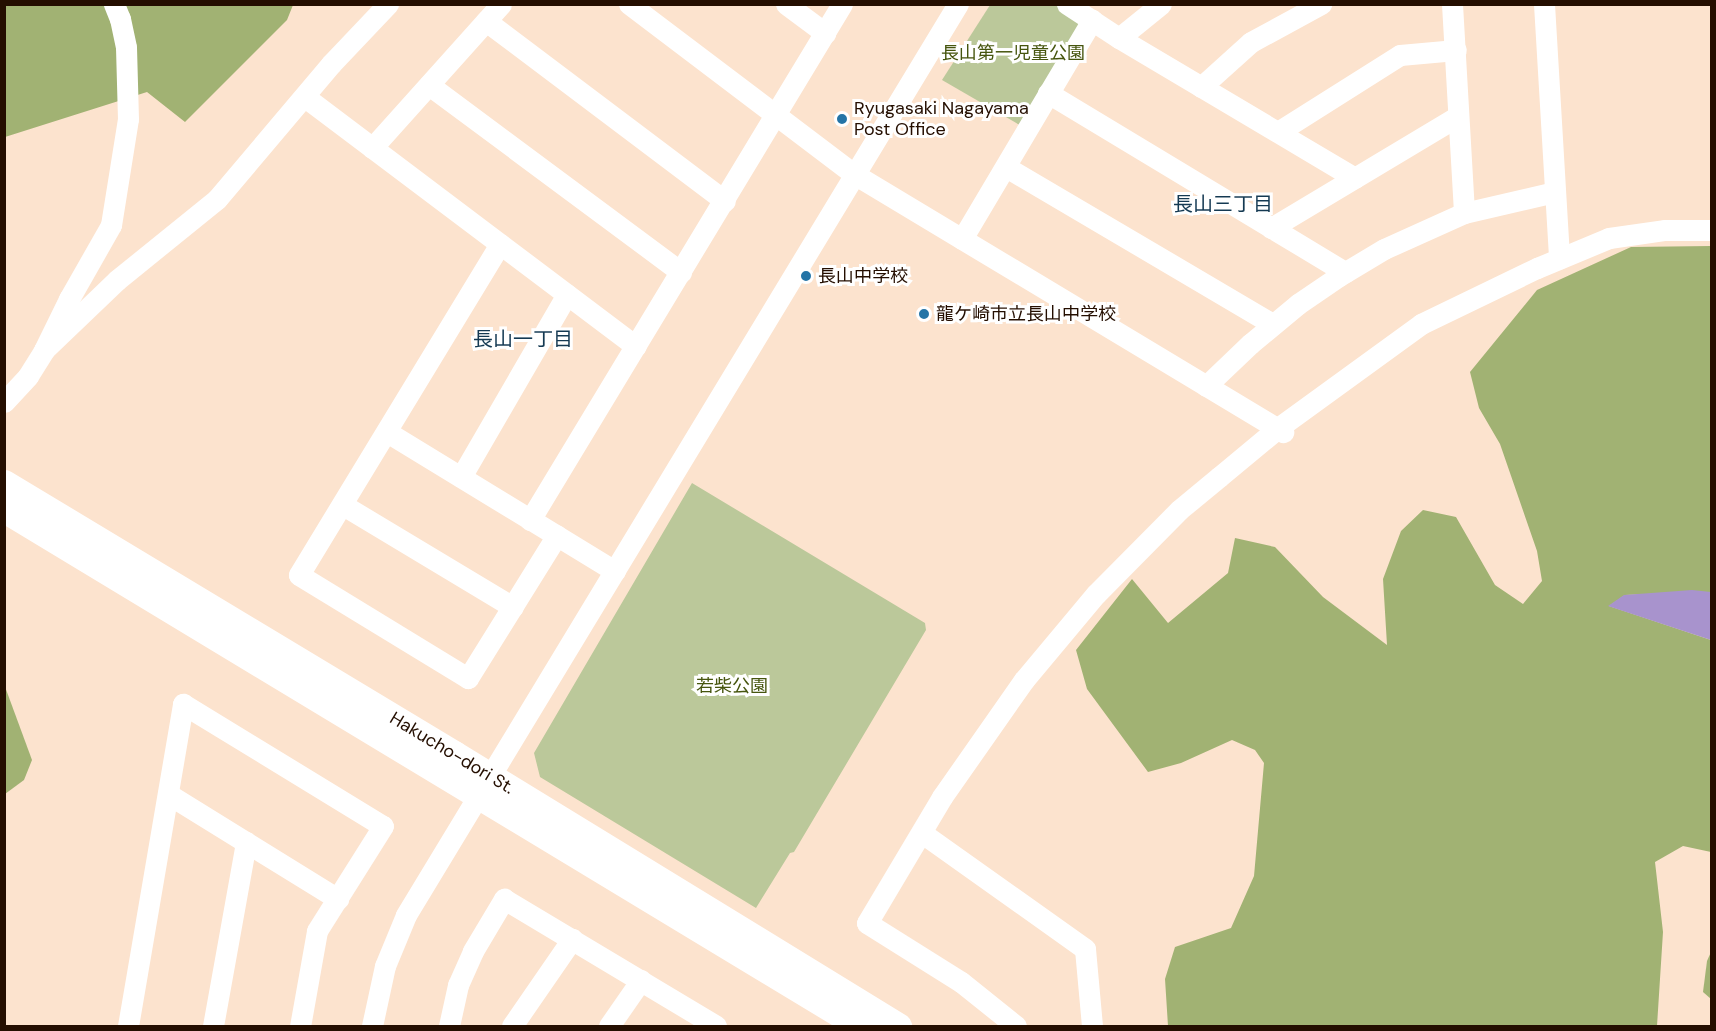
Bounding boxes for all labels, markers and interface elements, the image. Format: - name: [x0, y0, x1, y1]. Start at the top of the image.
- park label: 長山第一児童公園: [941, 42, 1085, 64]
- place label: Ryugasaki Nagayama Post Office: [854, 98, 1029, 140]
- marker: Ryugasaki Nagayama Post Office: [835, 112, 849, 126]
- district label: 長山三丁目: [1173, 192, 1273, 216]
- place label: 長山中学校: [818, 265, 908, 287]
- marker: 長山中学校: [799, 269, 813, 283]
- place label: 龍ケ崎市立長山中学校: [936, 303, 1116, 325]
- marker: 龍ケ崎市立長山中学校: [917, 307, 931, 321]
- district label: 長山一丁目: [473, 327, 573, 351]
- park label: 若柴公園: [696, 675, 768, 697]
- street label: Hakucho-dori St.: [386, 707, 518, 799]

